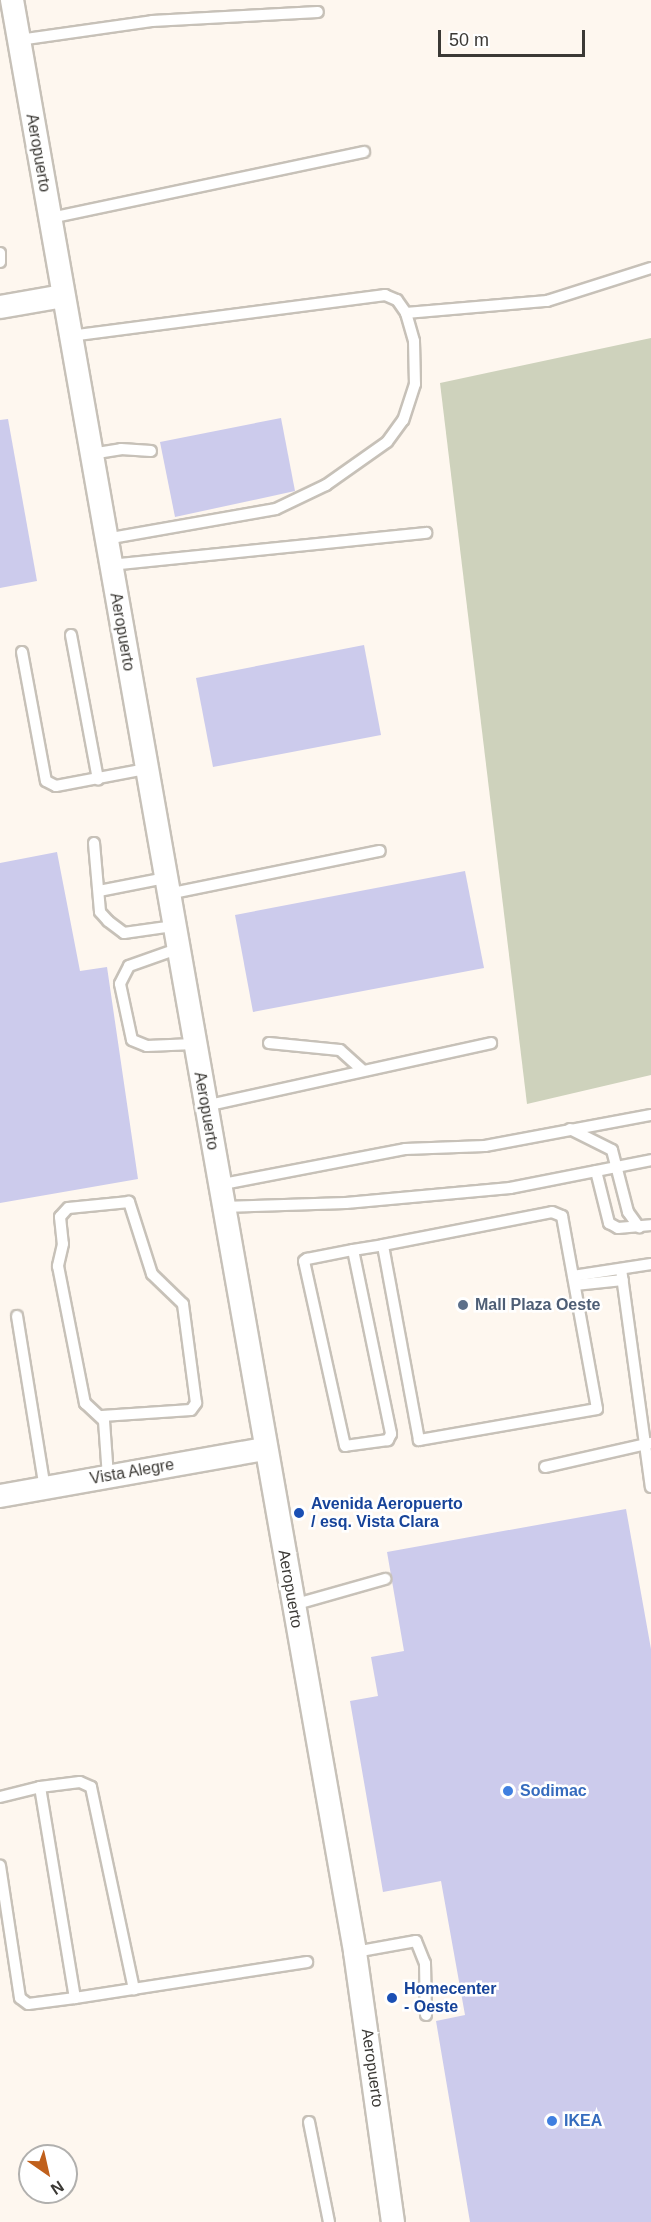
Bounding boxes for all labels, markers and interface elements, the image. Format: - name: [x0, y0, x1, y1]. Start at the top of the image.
- scale bar: [441, 18, 588, 56]
- text: 50 m: [449, 30, 489, 50]
- street label: Aeropuerto: [22, 112, 54, 194]
- street label: Aeropuerto: [106, 591, 138, 673]
- street label: Aeropuerto: [190, 1070, 222, 1152]
- place label: Mall Plaza Oeste: [475, 1295, 600, 1315]
- marker: Mall Plaza Oeste: [456, 1298, 470, 1312]
- street label: Vista Alegre: [88, 1455, 176, 1489]
- place label: Avenida Aeropuerto / esq. Vista Clara: [311, 1494, 463, 1532]
- marker: Avenida Aeropuerto / esq. Vista Clara: [292, 1506, 306, 1520]
- street label: Aeropuerto: [274, 1548, 306, 1630]
- place label: Sodimac: [520, 1781, 587, 1801]
- marker: Sodimac: [501, 1784, 515, 1798]
- place label: Homecenter - Oeste: [404, 1979, 496, 2017]
- marker: Homecenter - Oeste: [385, 1991, 399, 2005]
- street label: Aeropuerto: [357, 2027, 387, 2109]
- place label: IKEA: [564, 2111, 602, 2131]
- marker: IKEA: [545, 2114, 559, 2128]
- north arrow: [18, 2144, 78, 2204]
- text: N: [48, 2177, 67, 2198]

